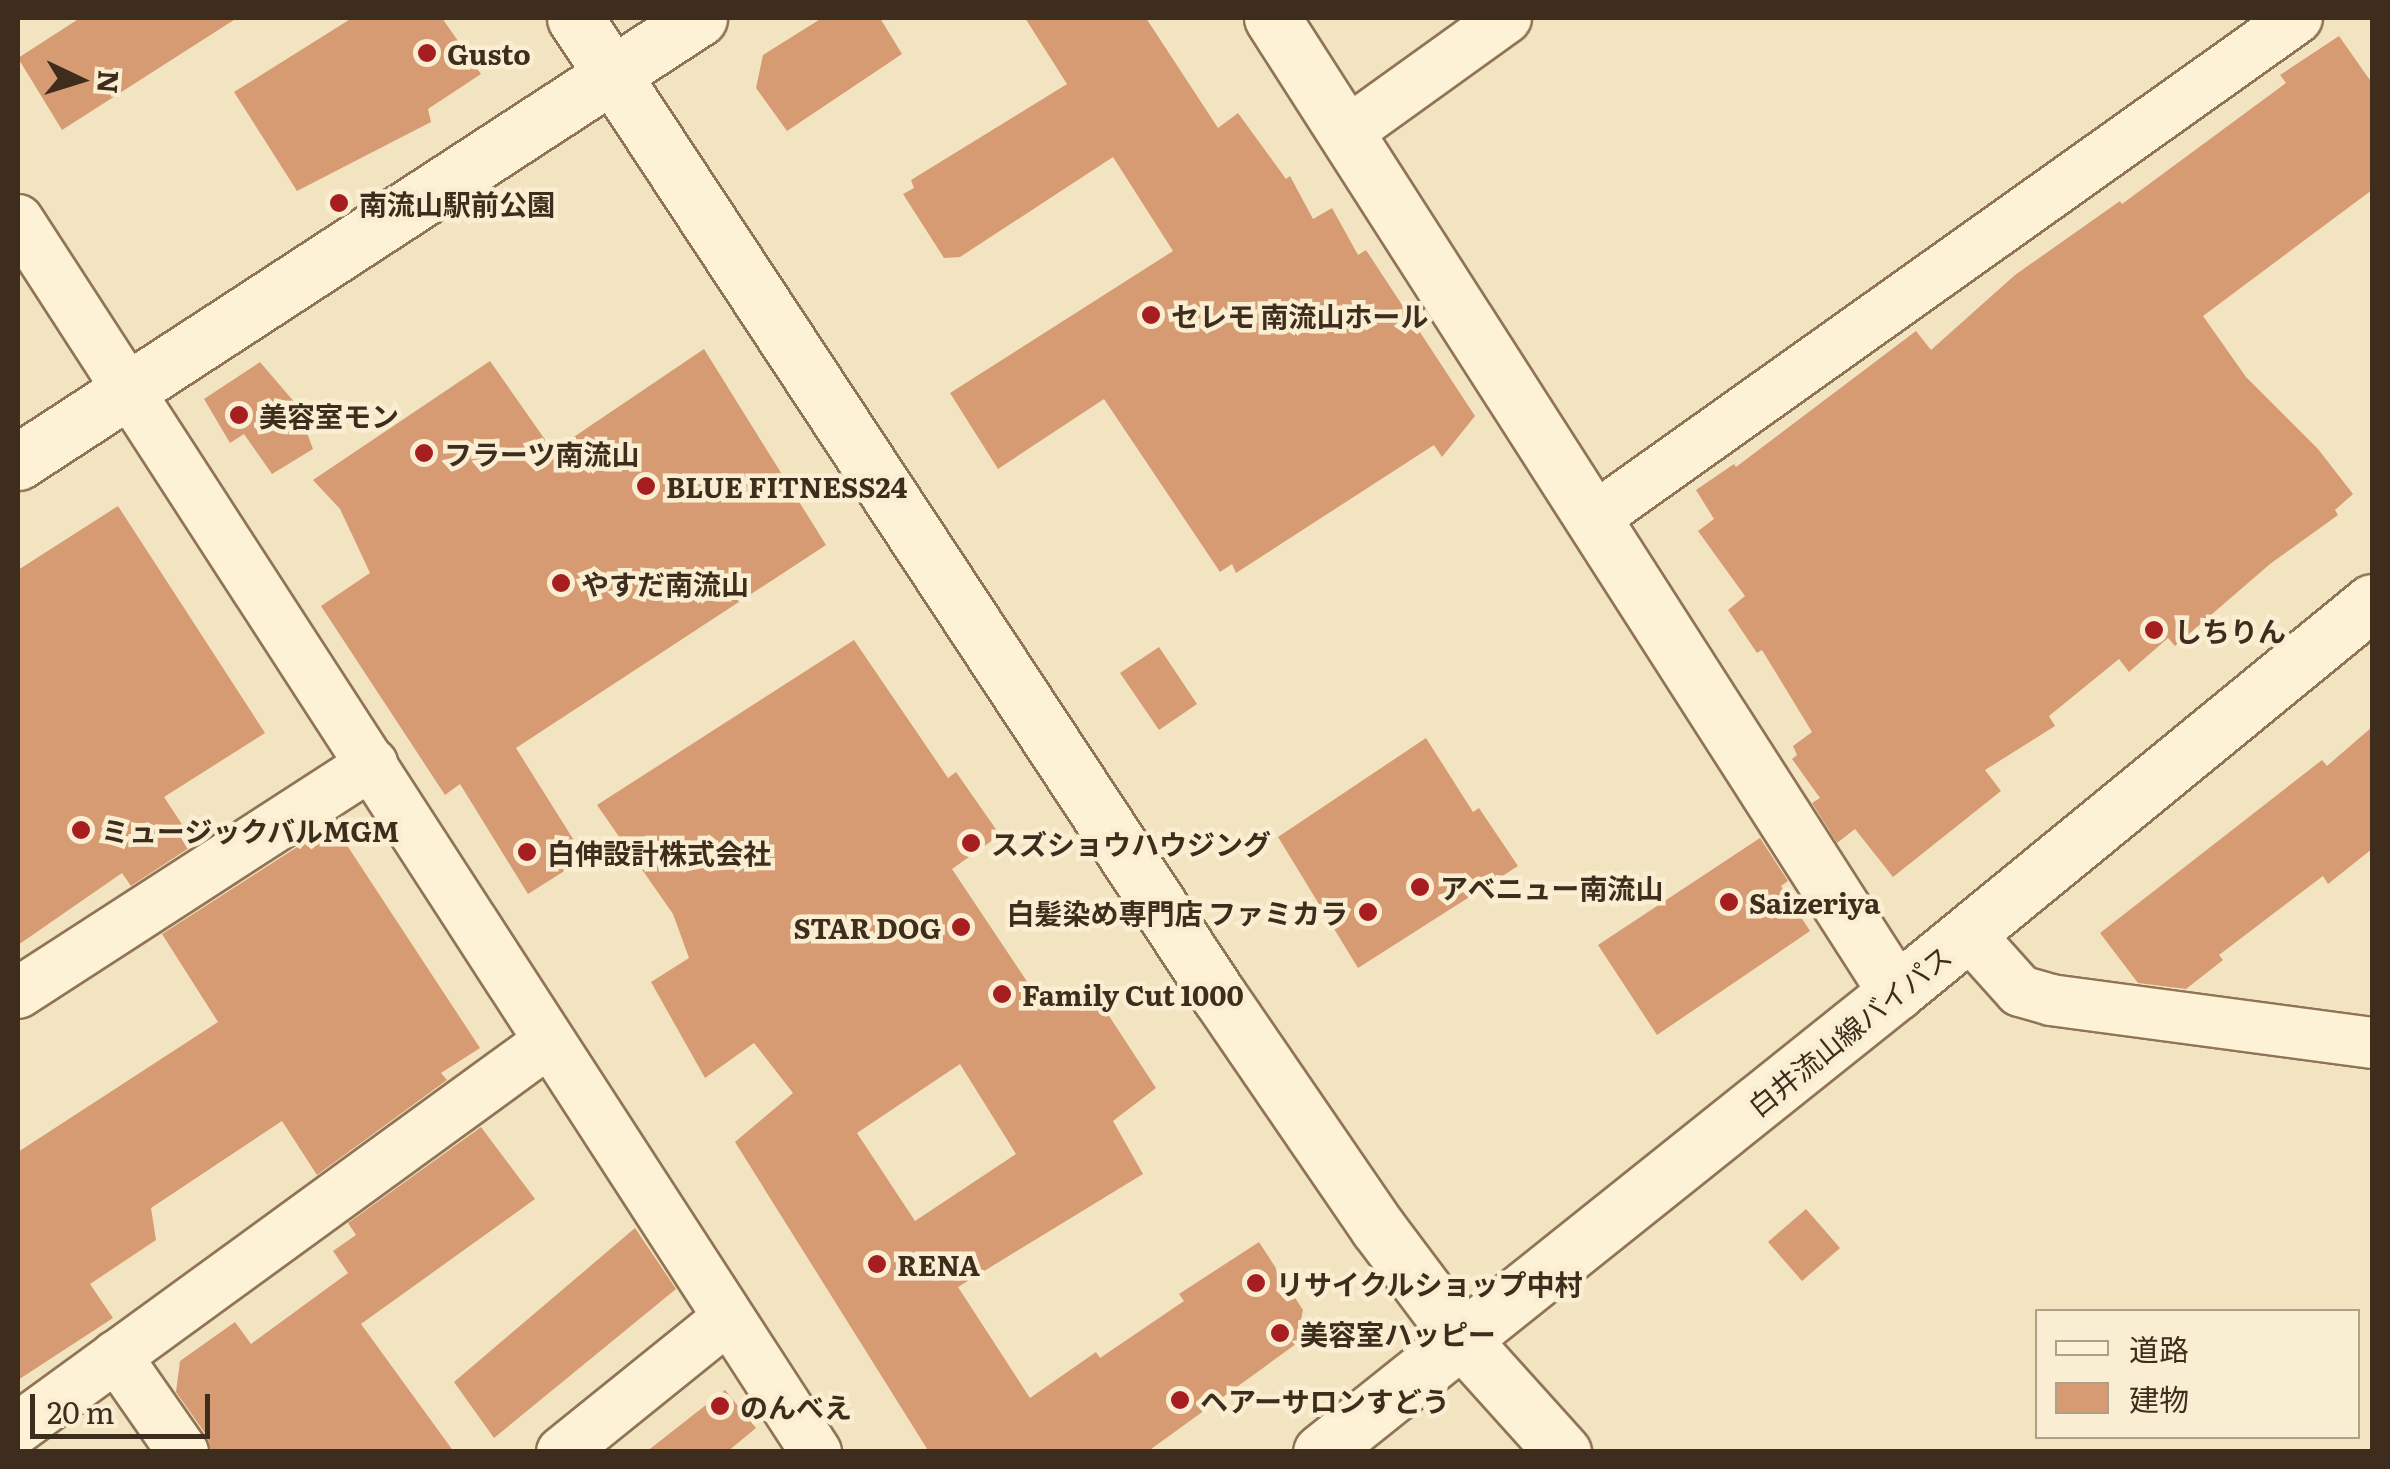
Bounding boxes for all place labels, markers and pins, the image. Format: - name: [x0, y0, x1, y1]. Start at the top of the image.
- place label: Gusto: [447, 36, 531, 70]
- marker: Gusto: [416, 42, 438, 64]
- place label: 南流山駅前公園: [359, 186, 555, 220]
- marker: 南流山駅前公園: [328, 192, 350, 214]
- place label: セレモ 南流山ホール: [1171, 298, 1429, 332]
- marker: セレモ 南流山ホール: [1140, 304, 1162, 326]
- place label: 美容室モン: [259, 398, 399, 432]
- marker: 美容室モン: [228, 404, 250, 426]
- place label: フラーツ南流山: [444, 436, 640, 470]
- marker: フラーツ南流山: [413, 442, 435, 464]
- place label: BLUE FITNESS24: [666, 469, 907, 503]
- marker: BLUE FITNESS24: [635, 475, 657, 497]
- place label: やすだ南流山: [581, 566, 749, 600]
- marker: やすだ南流山: [550, 572, 572, 594]
- place label: しちりん: [2174, 613, 2286, 647]
- marker: しちりん: [2143, 619, 2165, 641]
- place label: ミュージックバルMGM: [101, 813, 401, 847]
- marker: ミュージックバルMGM: [70, 819, 92, 841]
- place label: スズショウハウジング: [991, 826, 1271, 860]
- marker: スズショウハウジング: [960, 832, 982, 854]
- place label: 白伸設計株式会社: [547, 835, 771, 869]
- marker: 白伸設計株式会社: [516, 841, 538, 863]
- place label: アベニュー南流山: [1440, 870, 1664, 904]
- marker: アベニュー南流山: [1409, 876, 1431, 898]
- place label: Saizeriya: [1749, 885, 1880, 919]
- marker: Saizeriya: [1718, 891, 1740, 913]
- place label: 白髪染め専門店 ファミカラ: [1006, 895, 1348, 929]
- marker: 白髪染め専門店 ファミカラ: [1357, 901, 1379, 923]
- place label: STAR DOG: [793, 910, 941, 944]
- marker: STAR DOG: [950, 916, 972, 938]
- place label: Family Cut 1000: [1022, 977, 1244, 1011]
- marker: Family Cut 1000: [991, 983, 1013, 1005]
- place label: RENA: [897, 1247, 980, 1281]
- marker: RENA: [866, 1253, 888, 1275]
- place label: リサイクルショップ中村: [1276, 1266, 1584, 1300]
- marker: リサイクルショップ中村: [1245, 1272, 1267, 1294]
- place label: 美容室ハッピー: [1300, 1316, 1496, 1350]
- marker: 美容室ハッピー: [1269, 1322, 1291, 1344]
- place label: ヘアーサロンすどう: [1200, 1383, 1450, 1417]
- place label: のんべえ: [740, 1389, 852, 1423]
- marker: ヘアーサロンすどう: [1169, 1389, 1191, 1411]
- marker: のんべえ: [709, 1395, 731, 1417]

